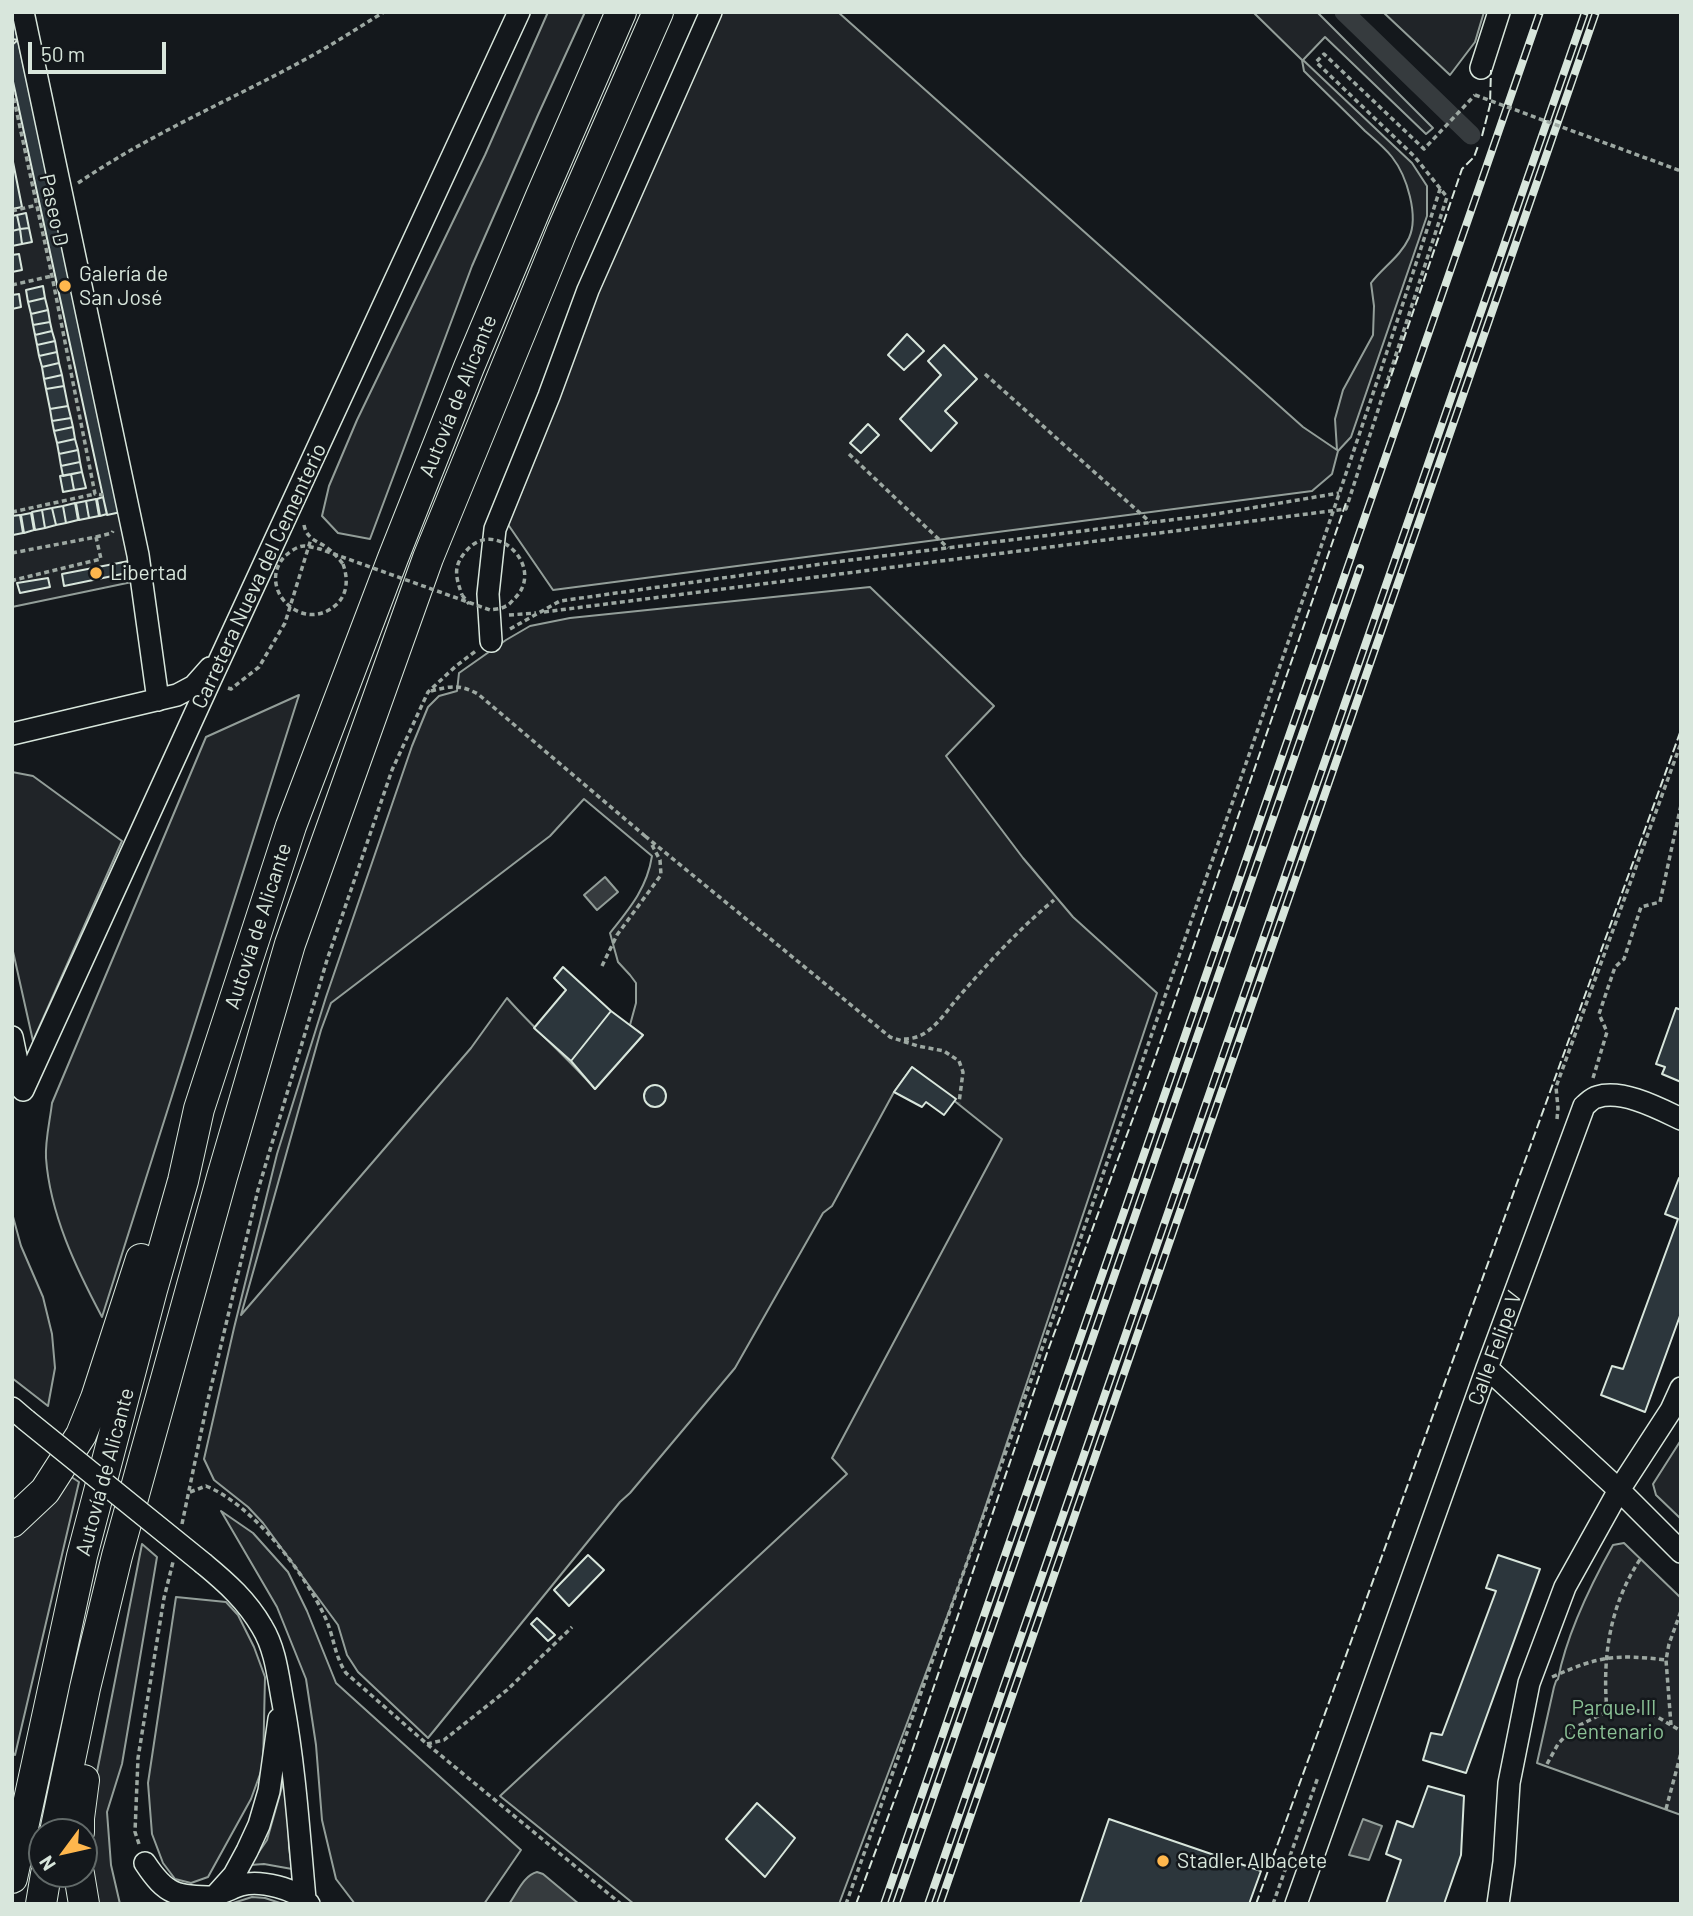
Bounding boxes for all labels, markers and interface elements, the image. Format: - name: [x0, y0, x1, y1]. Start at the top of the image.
- scale bar: [32, 28, 170, 72]
- text: 50 m: [41, 41, 85, 66]
- street label: Paseo D: [34, 172, 74, 248]
- place label: Galería de San José: [79, 261, 168, 311]
- marker: Galería de San José: [57, 278, 73, 294]
- street label: Autovía de Alicante: [414, 311, 502, 481]
- street label: Carretera Nueva del Cementerio: [186, 439, 332, 713]
- place label: Libertad: [110, 560, 188, 586]
- marker: Libertad: [88, 565, 104, 581]
- street label: Autovía de Alicante: [219, 840, 297, 1012]
- street label: Calle Felipe V: [1463, 1287, 1527, 1409]
- street label: Autovía de Alicante: [70, 1385, 140, 1559]
- park label: Parque III Centenario: [1564, 1695, 1664, 1745]
- north arrow: [28, 1818, 98, 1888]
- place label: Stadler Albacete: [1177, 1848, 1327, 1874]
- text: N: [34, 1852, 60, 1875]
- marker: Stadler Albacete: [1155, 1853, 1171, 1869]

